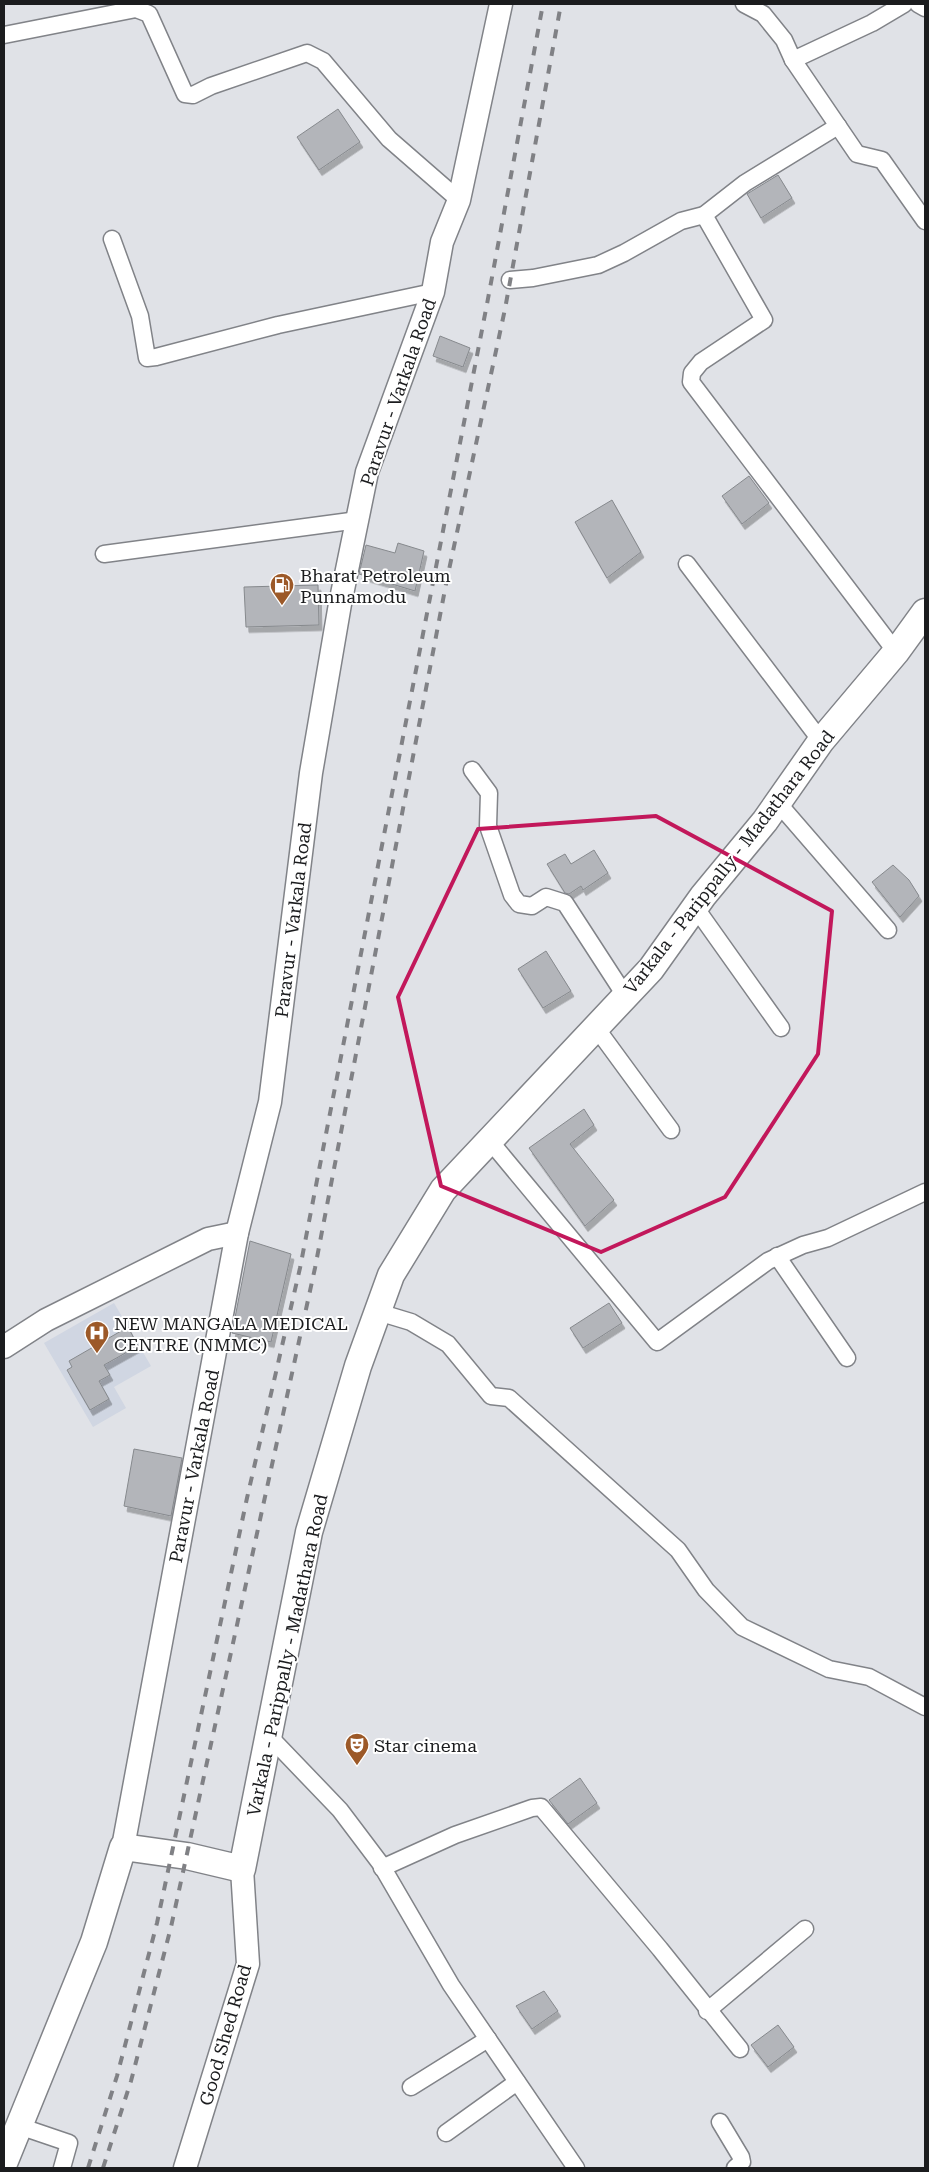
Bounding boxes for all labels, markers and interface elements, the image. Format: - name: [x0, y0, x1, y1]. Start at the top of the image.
- street label: Paravur - Varkala Road: [356, 295, 440, 488]
- place label: Bharat Petroleum Punnamodu: [300, 565, 451, 607]
- fuel station icon: Bharat Petroleum Punnamodu: [269, 572, 295, 606]
- street label: Varkala - Parippally - Madathara Road: [619, 726, 839, 998]
- street label: Paravur - Varkala Road: [271, 821, 315, 1019]
- place label: NEW MANGALA MEDICAL CENTRE (NMMC): [114, 1313, 348, 1355]
- hospital icon: NEW MANGALA MEDICAL CENTRE (NMMC): [84, 1320, 110, 1354]
- street label: Paravur - Varkala Road: [165, 1367, 223, 1565]
- street label: Varkala - Parippally - Madathara Road: [243, 1492, 332, 1818]
- theatre icon: Star cinema: [344, 1732, 370, 1766]
- place label: Star cinema: [374, 1735, 477, 1756]
- street label: Good Shed Road: [195, 1962, 255, 2108]

